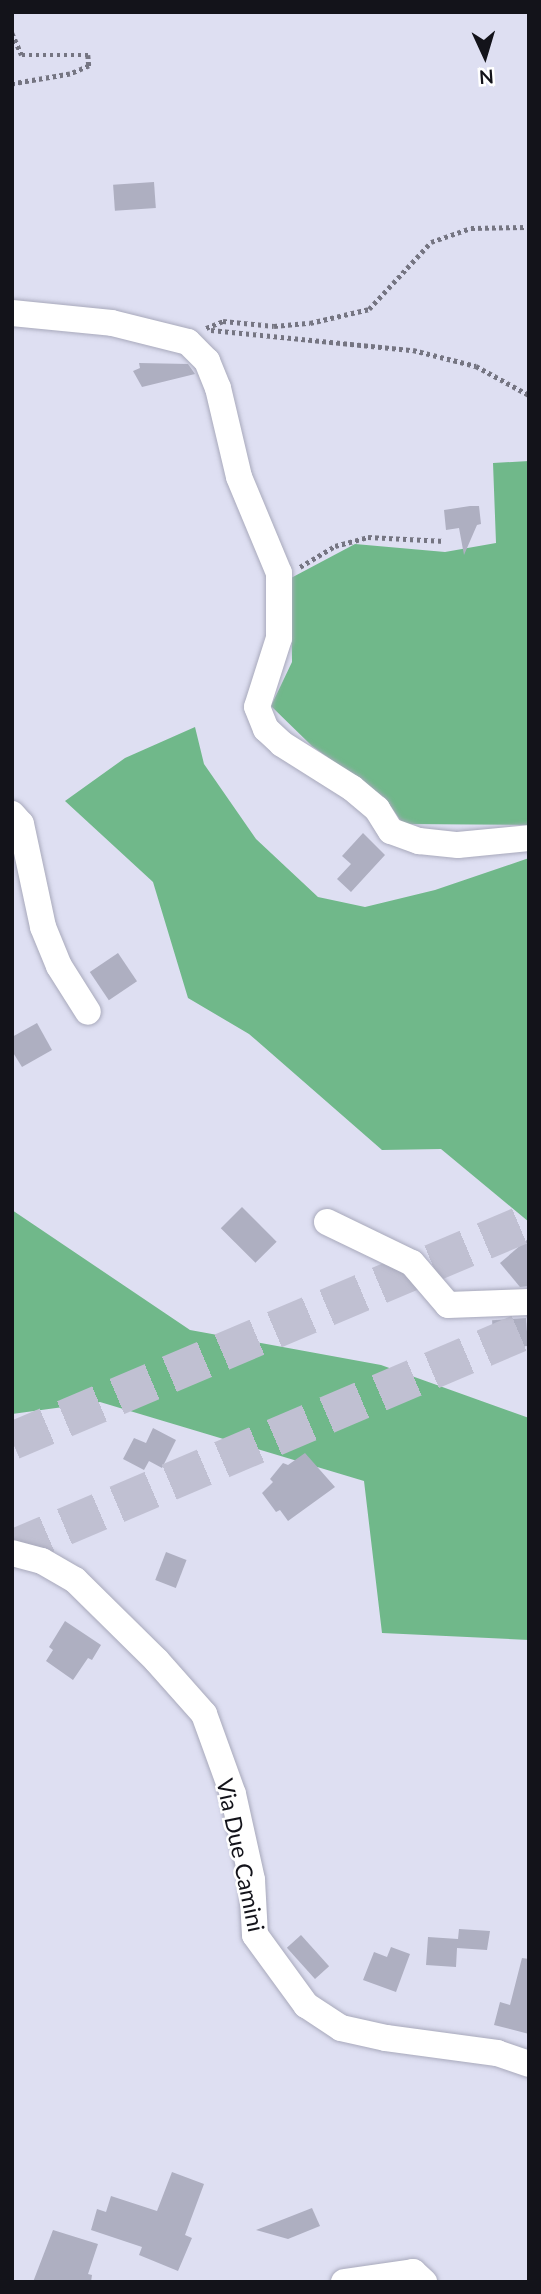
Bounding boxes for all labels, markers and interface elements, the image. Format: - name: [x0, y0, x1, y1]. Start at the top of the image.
- north arrow: [450, 21, 520, 91]
- text: N: [478, 65, 495, 89]
- street label: Via Due Camini: [211, 1776, 271, 1934]

